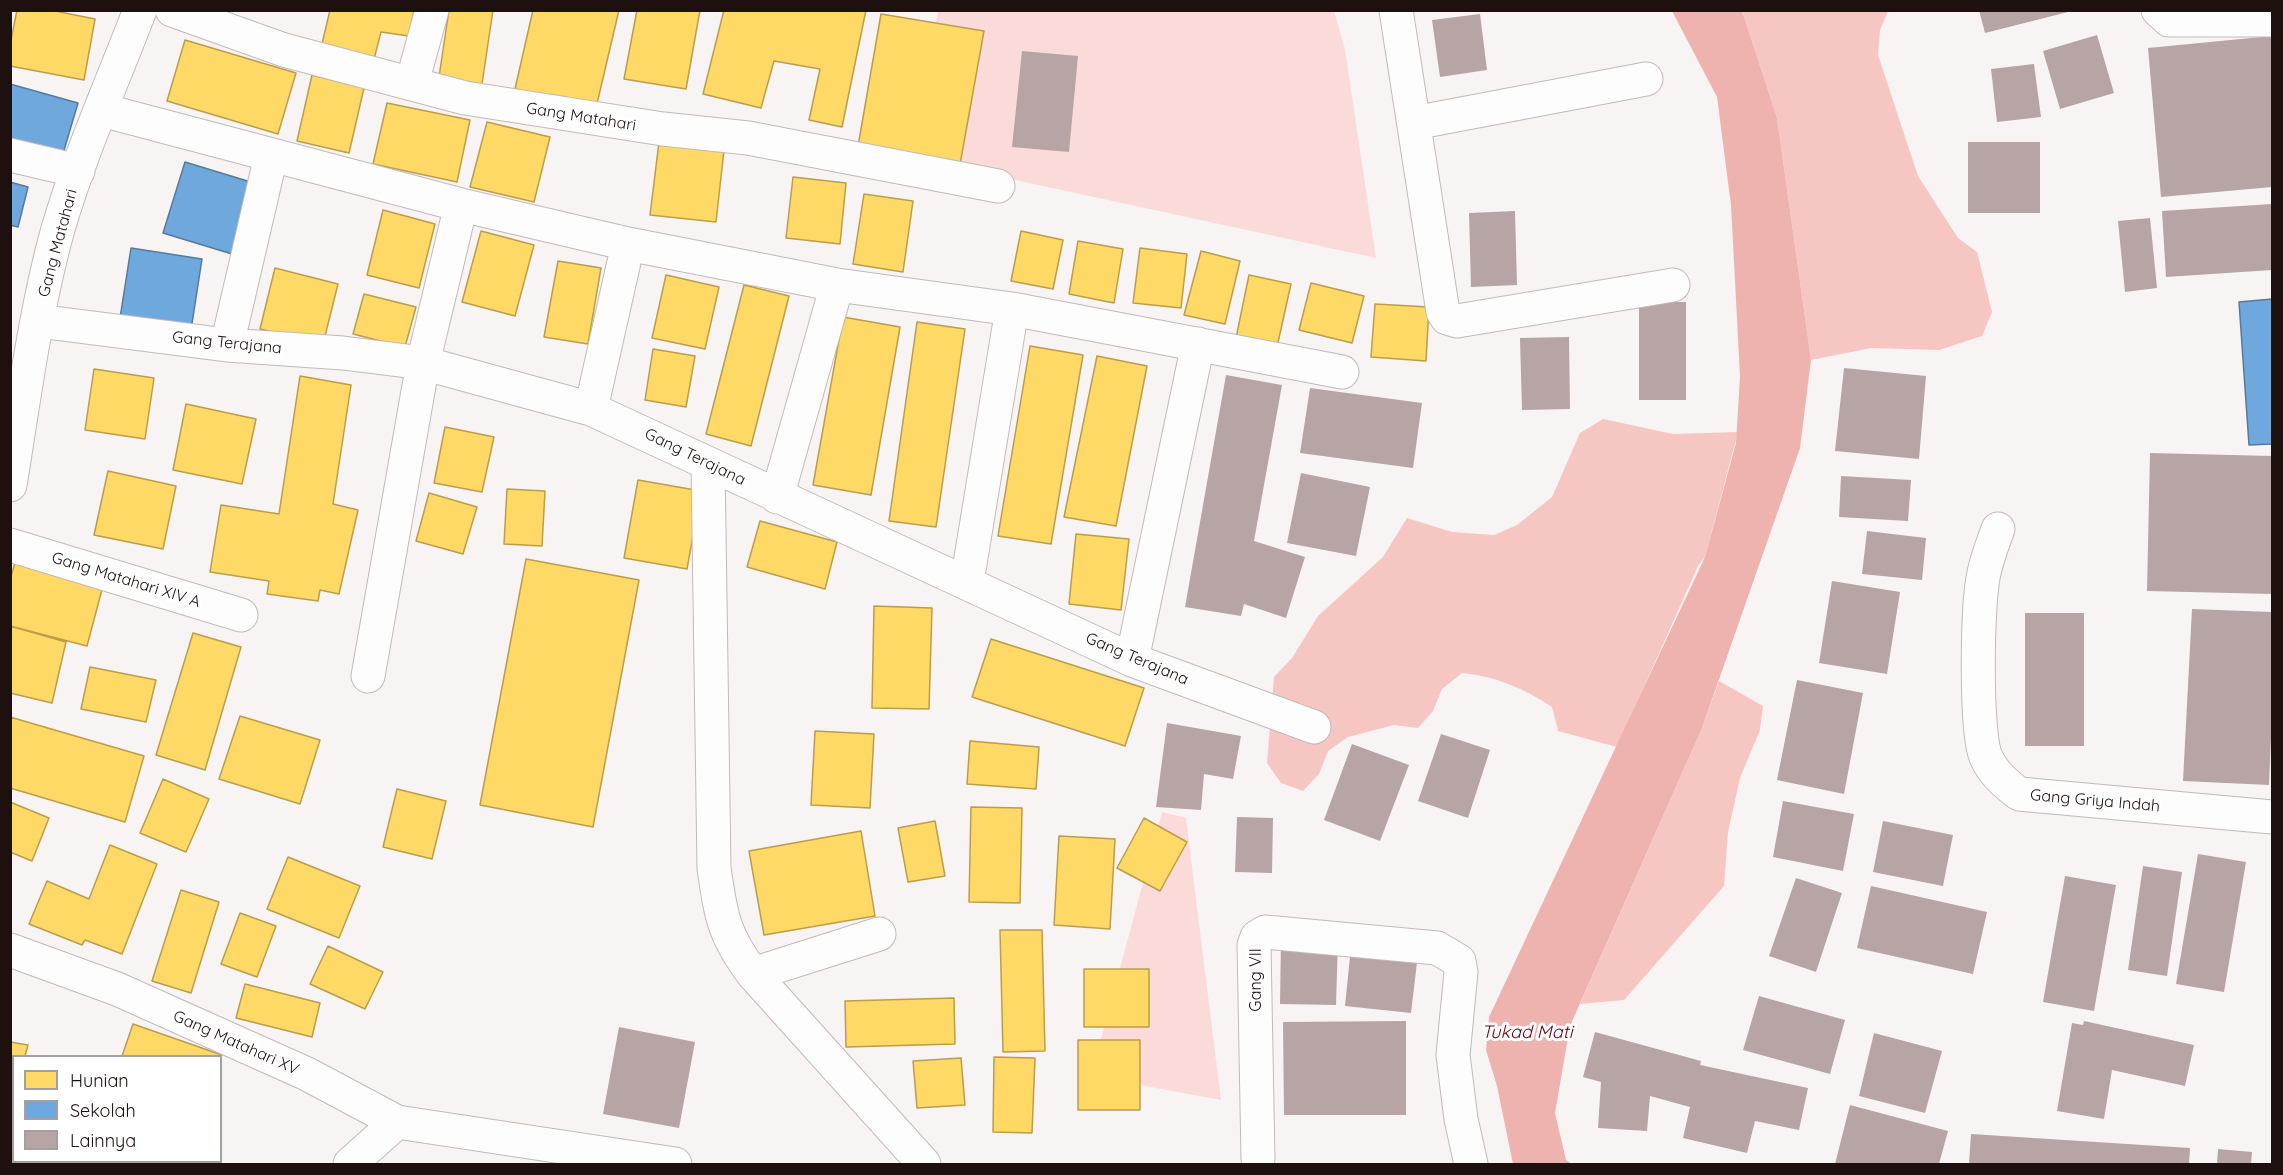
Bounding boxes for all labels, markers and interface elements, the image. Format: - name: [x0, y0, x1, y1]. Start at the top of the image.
- street label: Gang Matahari: [525, 99, 637, 135]
- street label: Gang Matahari: [34, 187, 82, 299]
- street label: Gang Terajana: [171, 328, 283, 358]
- street label: Gang Terajana: [641, 424, 749, 490]
- street label: Gang Matahari XIV A: [49, 548, 203, 612]
- street label: Gang Terajana: [1083, 629, 1191, 689]
- street label: Gang Griya Indah: [2029, 786, 2161, 816]
- street label: Gang VII: [1246, 948, 1266, 1012]
- street label: Gang Matahari XV: [170, 1007, 302, 1079]
- water label: Tukad Mati: [1482, 1022, 1572, 1044]
- legend: [12, 1055, 222, 1163]
- text: Hunian: [70, 1069, 129, 1092]
- text: Sekolah: [70, 1099, 136, 1122]
- text: Lainnya: [70, 1129, 136, 1152]

